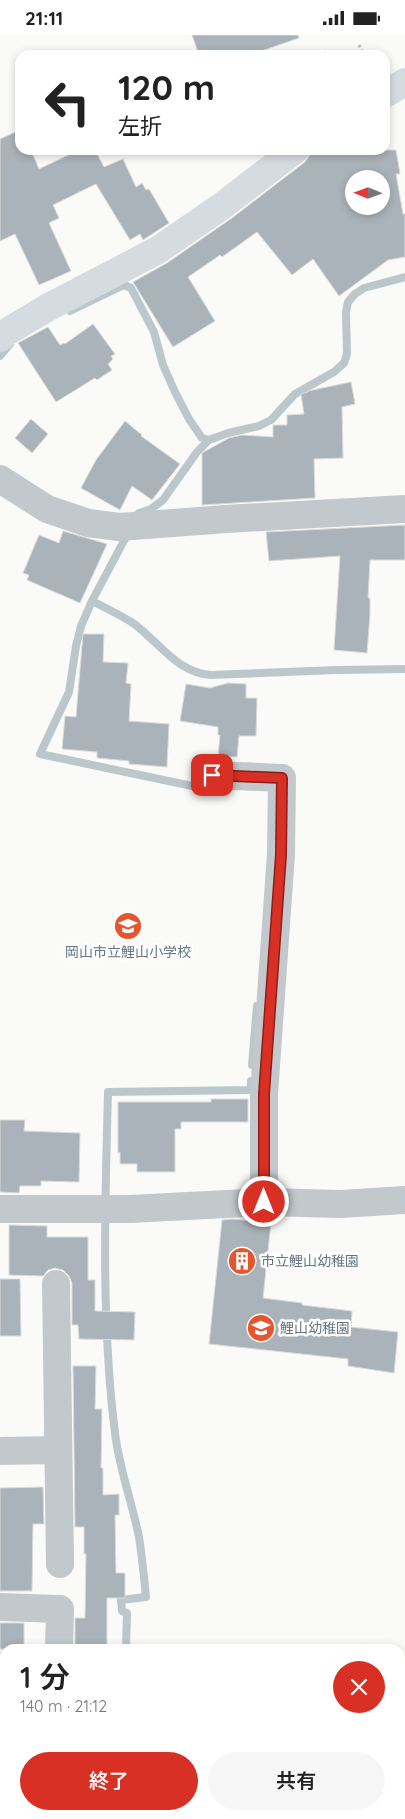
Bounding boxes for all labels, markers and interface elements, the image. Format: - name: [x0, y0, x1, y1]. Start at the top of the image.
- text: 21:11: [25, 6, 63, 30]
- text: 120 m: [118, 65, 215, 109]
- icon: left: [35, 70, 100, 135]
- text: 左折: [118, 112, 162, 140]
- north arrow: [345, 170, 390, 215]
- map controls: [345, 170, 390, 215]
- pin: [191, 754, 233, 796]
- icon: arrive: [198, 761, 226, 789]
- school or university icon: 岡山市立鯉山小学校: [113, 911, 143, 941]
- place label: 岡山市立鯉山小学校: [65, 943, 191, 961]
- position arrow: [237, 1175, 289, 1227]
- building icon: 市立鯉山幼稚園: [227, 1246, 257, 1276]
- place label: 市立鯉山幼稚園: [261, 1252, 359, 1270]
- school or university icon: 鯉山幼稚園: [246, 1313, 276, 1343]
- place label: 鯉山幼稚園: [280, 1319, 350, 1337]
- text: 1 分: [20, 1658, 70, 1696]
- button: close: [333, 1661, 385, 1713]
- text: 140 m · 21:12: [20, 1696, 107, 1716]
- button: 終了: [20, 1752, 198, 1810]
- button: 共有: [208, 1752, 385, 1810]

